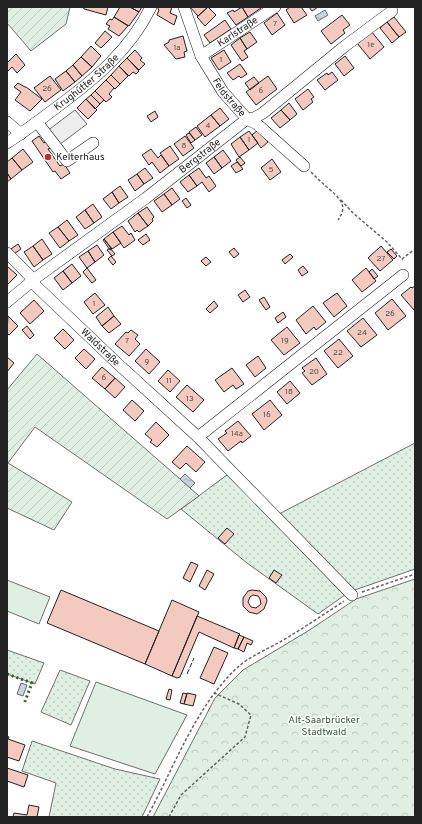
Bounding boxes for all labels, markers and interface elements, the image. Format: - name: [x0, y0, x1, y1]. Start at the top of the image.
- street label: Karlstraße: [215, 14, 261, 50]
- house number: 7: [273, 19, 277, 29]
- house number: 1e: [367, 40, 375, 50]
- house number: 1a: [174, 43, 180, 53]
- street label: Krughütter Straße: [51, 51, 122, 114]
- house number: 1: [220, 55, 222, 65]
- street label: Feldstraße: [210, 76, 249, 120]
- house number: 26: [42, 84, 52, 94]
- house number: 6: [259, 86, 264, 96]
- house number: 4: [206, 121, 211, 131]
- house number: 1: [248, 135, 250, 145]
- street label: Bergstraße: [176, 136, 223, 176]
- house number: 8: [182, 141, 187, 151]
- place label: Kelterhaus: [56, 151, 105, 164]
- marker: Kelterhaus: [43, 152, 53, 162]
- house number: 5: [269, 165, 274, 175]
- house number: 27: [377, 254, 386, 264]
- house number: 1: [93, 299, 95, 309]
- house number: 26: [385, 309, 395, 319]
- street label: Waldstraße: [78, 325, 123, 369]
- house number: 24: [357, 328, 367, 338]
- house number: 7: [125, 336, 129, 346]
- house number: 19: [281, 336, 289, 346]
- house number: 22: [333, 348, 343, 358]
- house number: 9: [145, 357, 150, 367]
- house number: 20: [309, 367, 319, 377]
- house number: 6: [102, 373, 107, 383]
- house number: 11: [166, 376, 172, 386]
- house number: 18: [285, 387, 293, 397]
- house number: 13: [186, 394, 194, 404]
- house number: 16: [263, 410, 271, 420]
- house number: 14a: [231, 429, 243, 439]
- park label: Alt-Saarbrücker Stadtwald: [288, 714, 360, 739]

